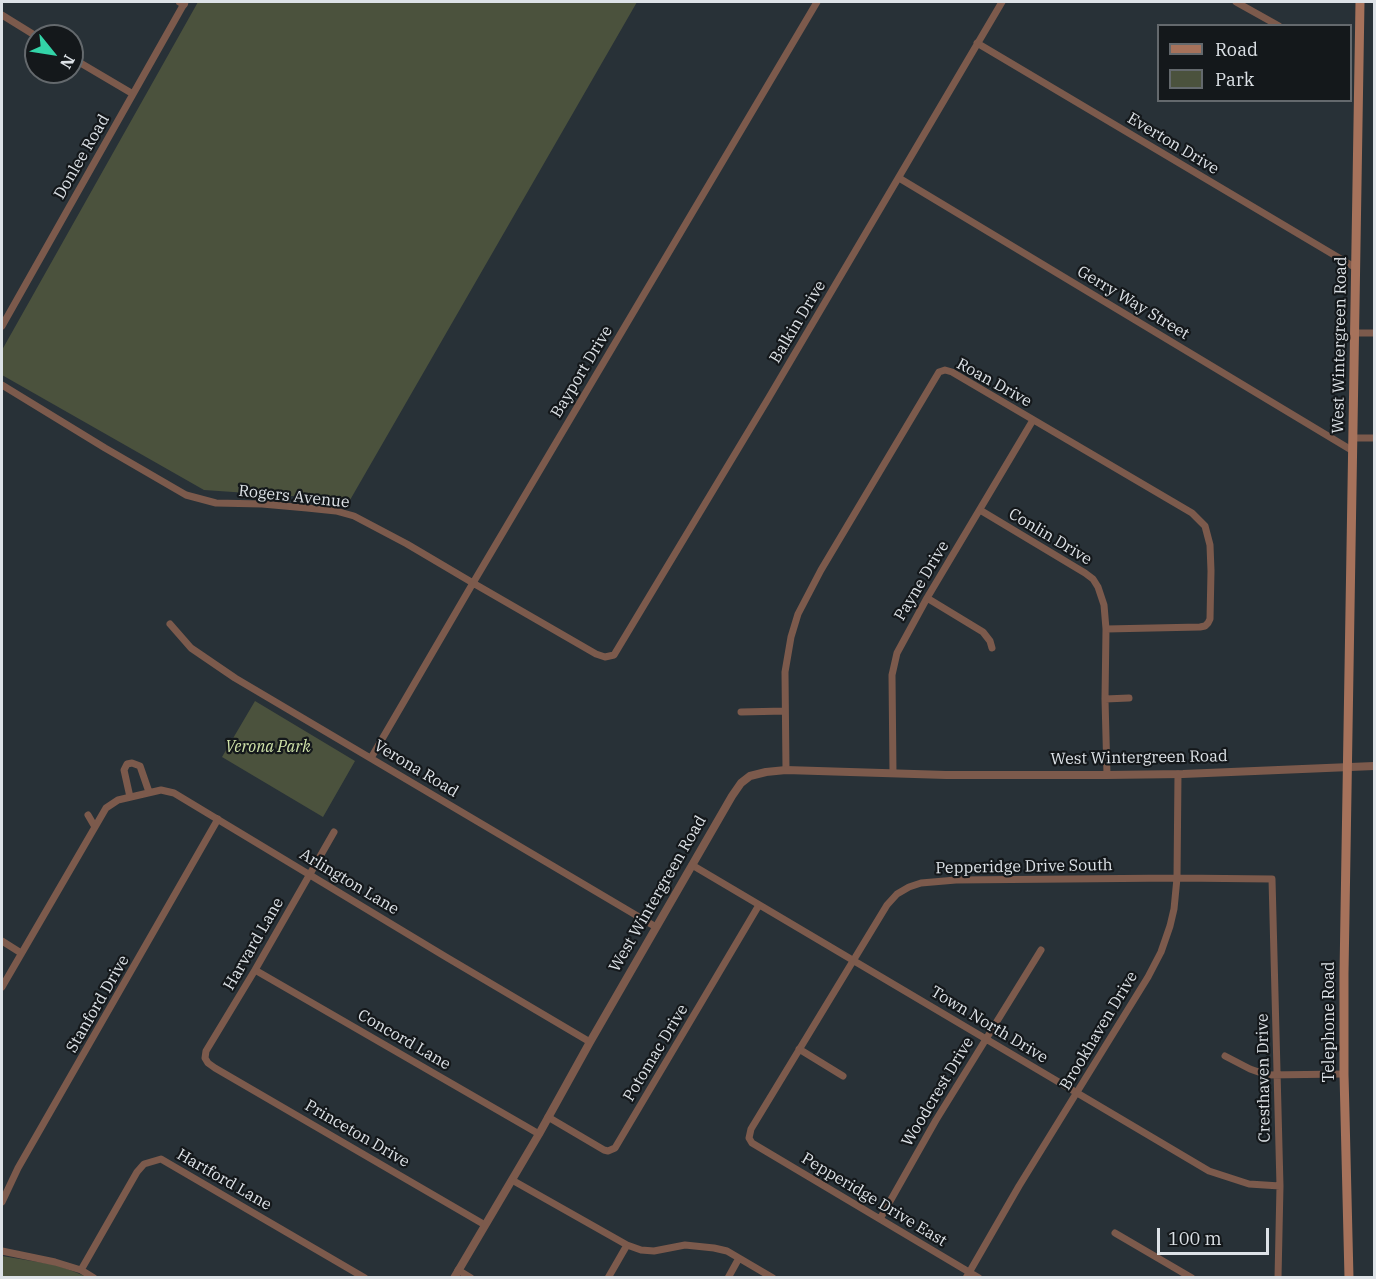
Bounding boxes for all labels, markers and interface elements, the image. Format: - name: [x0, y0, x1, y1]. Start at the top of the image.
- north arrow: [24, 24, 84, 84]
- legend: [1157, 24, 1352, 102]
- text: Road: [1215, 38, 1258, 61]
- text: N: [56, 52, 80, 72]
- text: Park: [1215, 68, 1254, 91]
- street label: Everton Drive: [1124, 109, 1222, 179]
- street label: Donlee Road: [50, 111, 114, 203]
- street label: West Wintergreen Road: [1329, 256, 1351, 434]
- street label: Gerry Way Street: [1073, 262, 1193, 344]
- street label: Balkin Drive: [766, 277, 830, 367]
- street label: Bayport Drive: [547, 323, 617, 421]
- street label: Roan Drive: [953, 355, 1035, 411]
- street label: Rogers Avenue: [238, 482, 350, 512]
- street label: Conlin Drive: [1005, 505, 1095, 569]
- street label: Payne Drive: [891, 538, 953, 624]
- street label: Verona Road: [370, 736, 462, 802]
- park label: Verona Park: [225, 737, 311, 757]
- street label: West Wintergreen Road: [1050, 747, 1228, 769]
- street label: West Wintergreen Road: [605, 812, 711, 976]
- street label: Arlington Lane: [296, 845, 402, 919]
- street label: Pepperidge Drive South: [935, 856, 1113, 878]
- street label: Harvard Lane: [220, 894, 288, 994]
- street label: Stanford Drive: [62, 952, 134, 1056]
- street label: Telephone Road: [1319, 961, 1339, 1083]
- street label: Brookhaven Drive: [1056, 968, 1142, 1094]
- street label: Town North Drive: [927, 982, 1051, 1068]
- street label: Potomac Drive: [620, 1001, 692, 1105]
- street label: Concord Lane: [354, 1006, 454, 1074]
- street label: Cresthaven Drive: [1253, 1013, 1275, 1143]
- street label: Woodcrest Drive: [898, 1034, 978, 1150]
- street label: Princeton Drive: [301, 1096, 413, 1172]
- street label: Hartford Lane: [173, 1145, 275, 1215]
- street label: Pepperidge Drive East: [798, 1149, 950, 1251]
- scale bar: [1160, 1216, 1272, 1254]
- text: 100 m: [1168, 1227, 1222, 1250]

